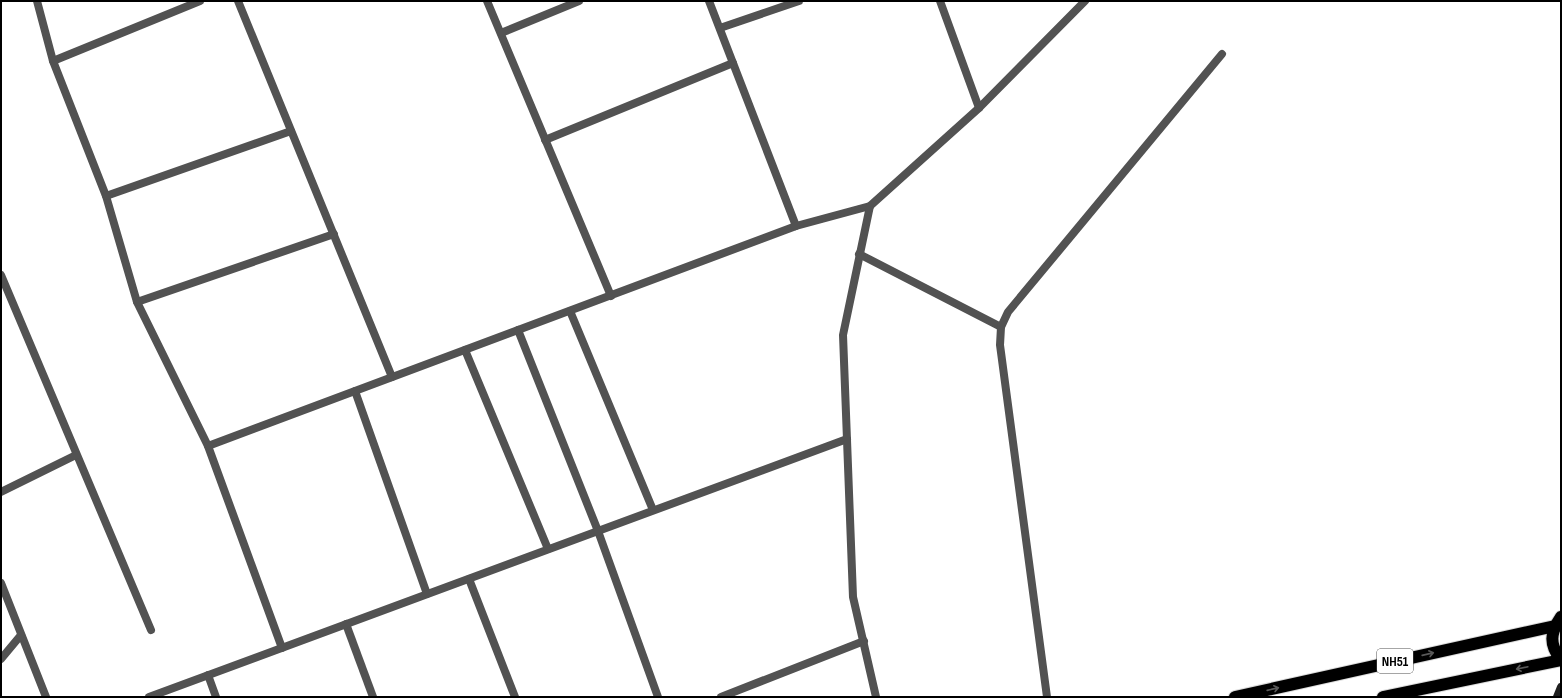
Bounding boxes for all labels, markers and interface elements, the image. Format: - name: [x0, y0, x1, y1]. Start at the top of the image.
- road number: NH51: [1377, 649, 1413, 673]
- one-way arrow: [1421, 650, 1434, 658]
- one-way arrow: [1516, 664, 1529, 672]
- one-way arrow: [1267, 684, 1280, 692]

